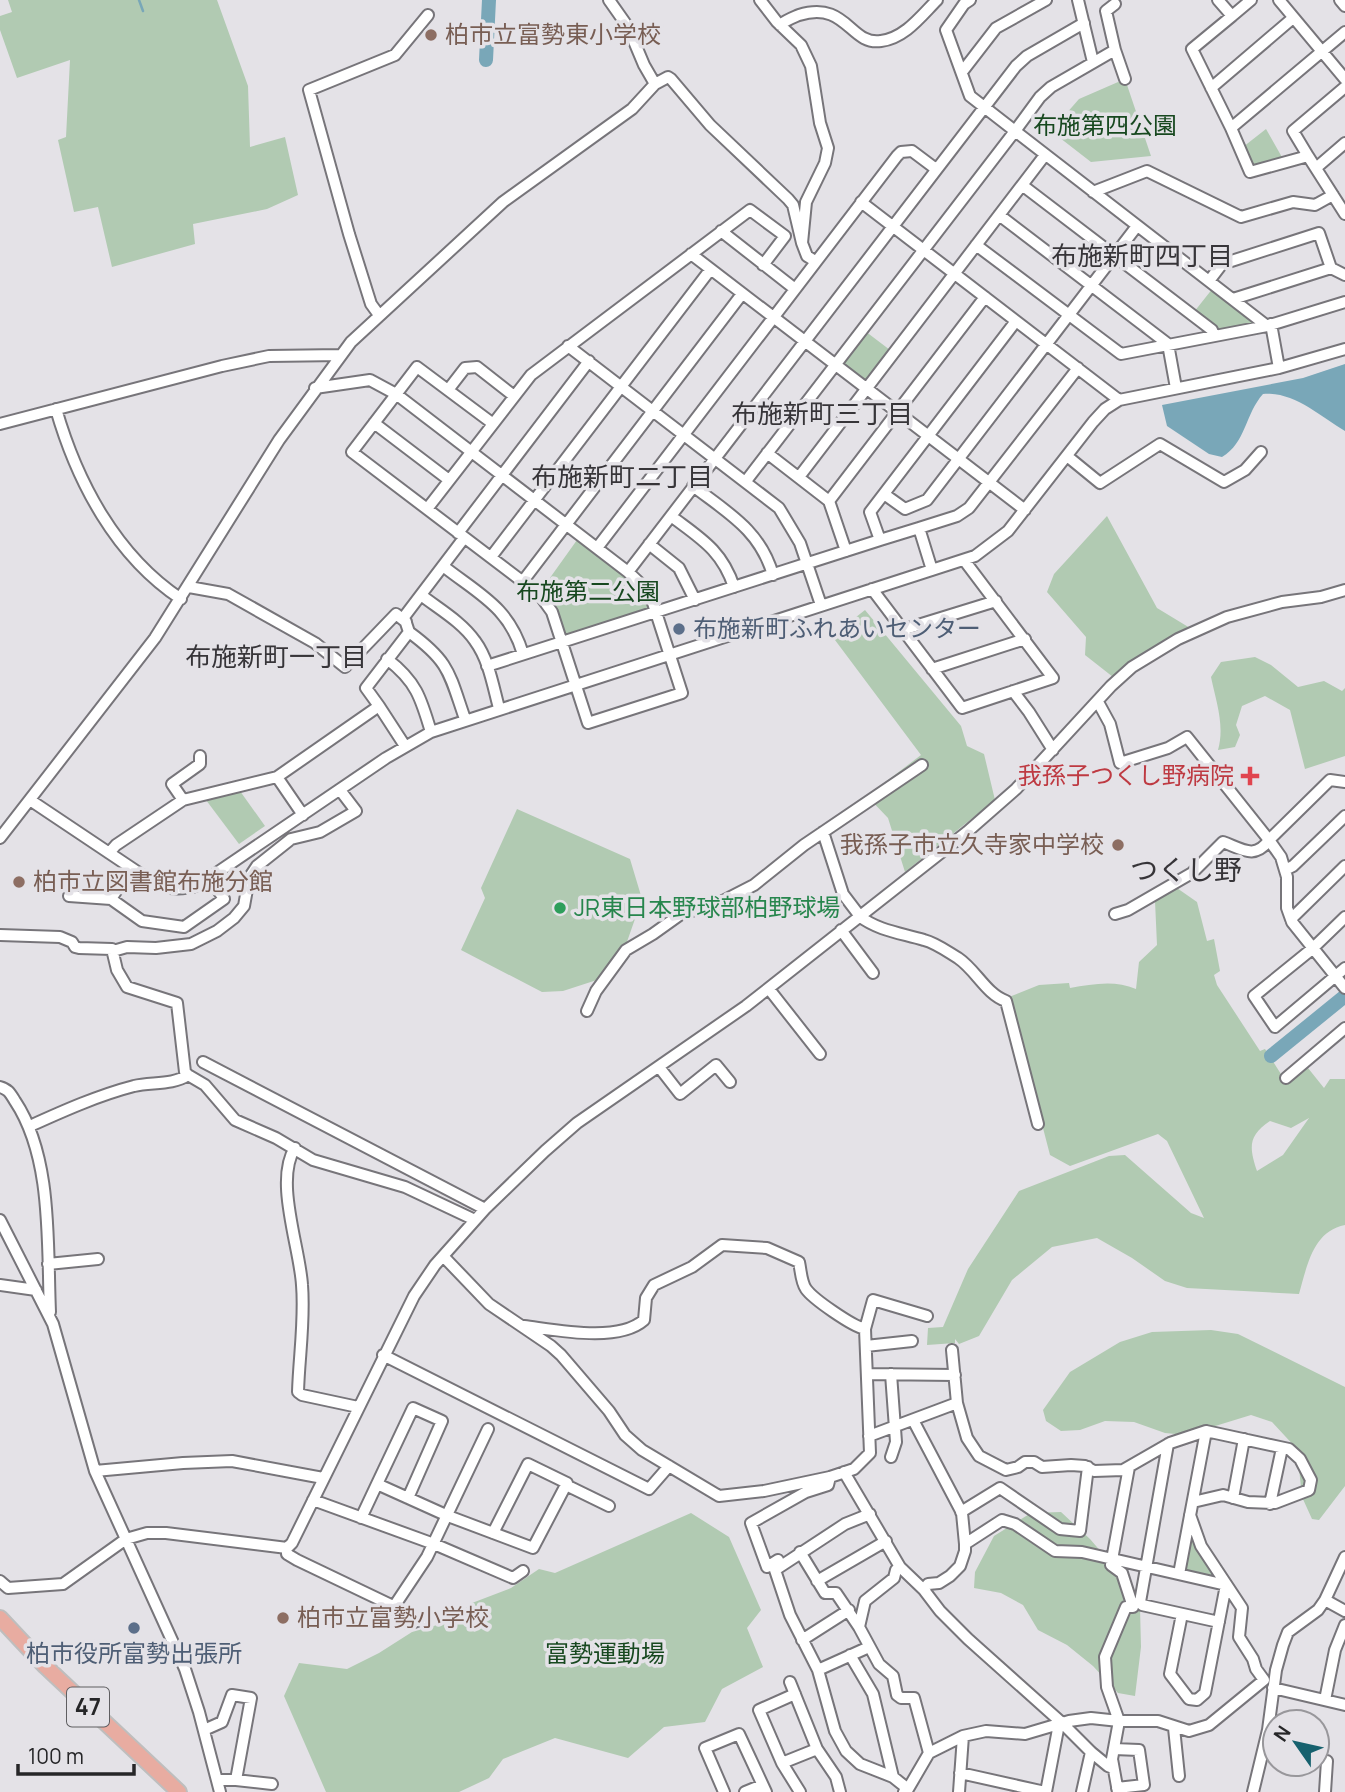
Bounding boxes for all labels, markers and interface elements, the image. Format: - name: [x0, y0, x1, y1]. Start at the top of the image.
- place label: 柏市立富勢東小学校: [445, 17, 661, 50]
- marker: 柏市立富勢東小学校: [423, 27, 439, 43]
- park label: 布施第四公園: [1033, 108, 1177, 141]
- district label: 布施新町四丁目: [1051, 237, 1233, 273]
- district label: 布施新町三丁目: [731, 395, 913, 431]
- district label: 布施新町二丁目: [531, 458, 713, 494]
- park label: 布施第二公園: [516, 574, 660, 607]
- place label: 布施新町ふれあいセンター: [693, 611, 981, 644]
- marker: 布施新町ふれあいセンター: [671, 621, 687, 637]
- district label: 布施新町一丁目: [185, 638, 367, 674]
- place label: 我孫子つくし野病院: [1018, 758, 1234, 791]
- marker: 我孫子つくし野病院: [1240, 766, 1260, 786]
- place label: 我孫子市立久寺家中学校: [840, 827, 1104, 860]
- marker: 我孫子市立久寺家中学校: [1110, 837, 1126, 853]
- district label: つくし野: [1130, 850, 1242, 888]
- place label: 柏市立図書館布施分館: [33, 864, 273, 897]
- marker: 柏市立図書館布施分館: [11, 874, 27, 890]
- place label: JR東日本野球部柏野球場: [574, 890, 840, 923]
- marker: JR東日本野球部柏野球場: [552, 900, 568, 916]
- place label: 柏市立富勢小学校: [297, 1600, 489, 1633]
- marker: 柏市立富勢小学校: [275, 1610, 291, 1626]
- marker: 柏市役所富勢出張所: [126, 1620, 142, 1636]
- place label: 柏市役所富勢出張所: [26, 1636, 242, 1669]
- park label: 富勢運動場: [545, 1636, 665, 1669]
- road number: 47: [67, 1688, 109, 1726]
- north arrow: [1261, 1708, 1331, 1778]
- text: N: [1267, 1721, 1297, 1746]
- scale bar: [18, 1732, 133, 1776]
- text: 100 m: [28, 1742, 84, 1770]

